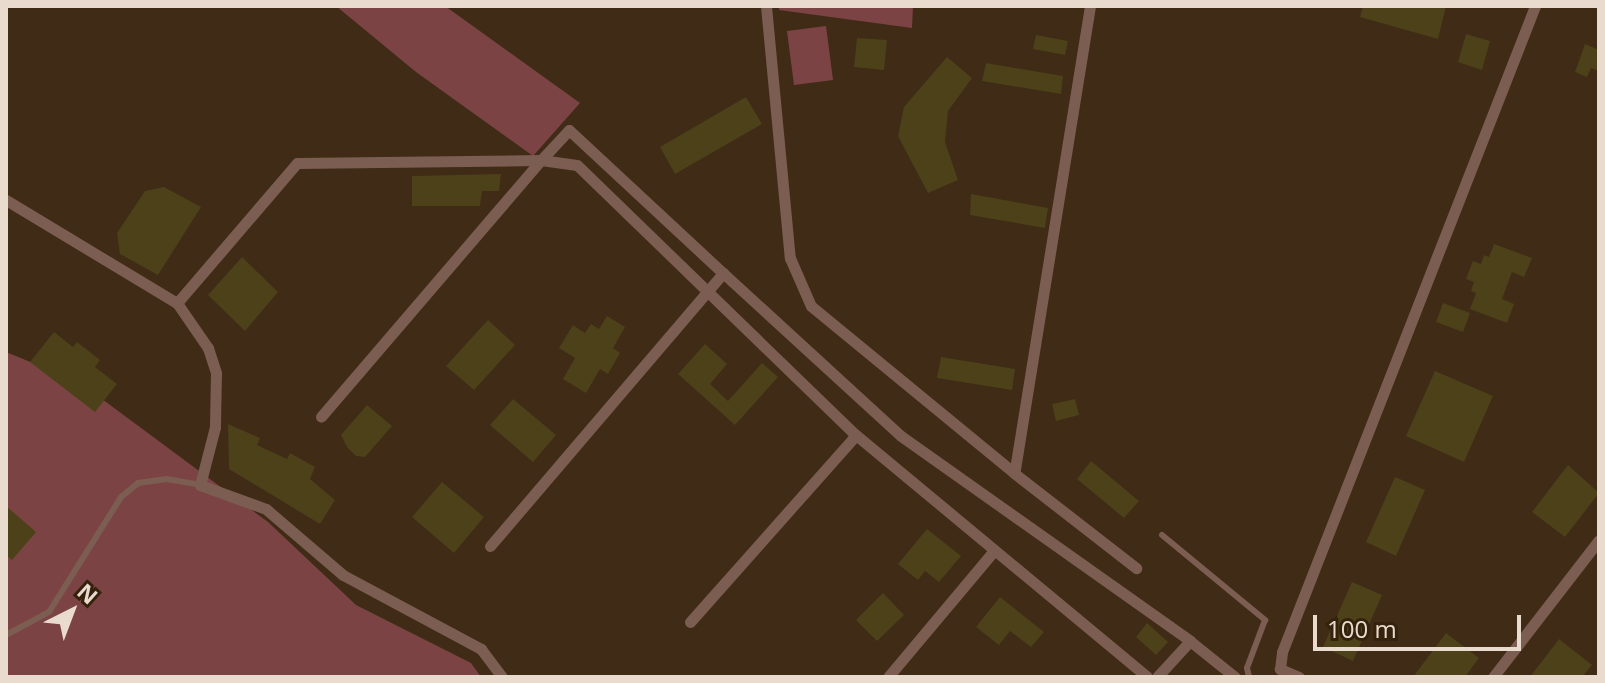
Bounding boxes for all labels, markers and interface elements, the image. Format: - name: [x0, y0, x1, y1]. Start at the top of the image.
- north arrow: [32, 571, 112, 651]
- text: N: [71, 576, 105, 610]
- scale bar: [1317, 599, 1525, 649]
- text: 100 m: [1327, 612, 1397, 645]

